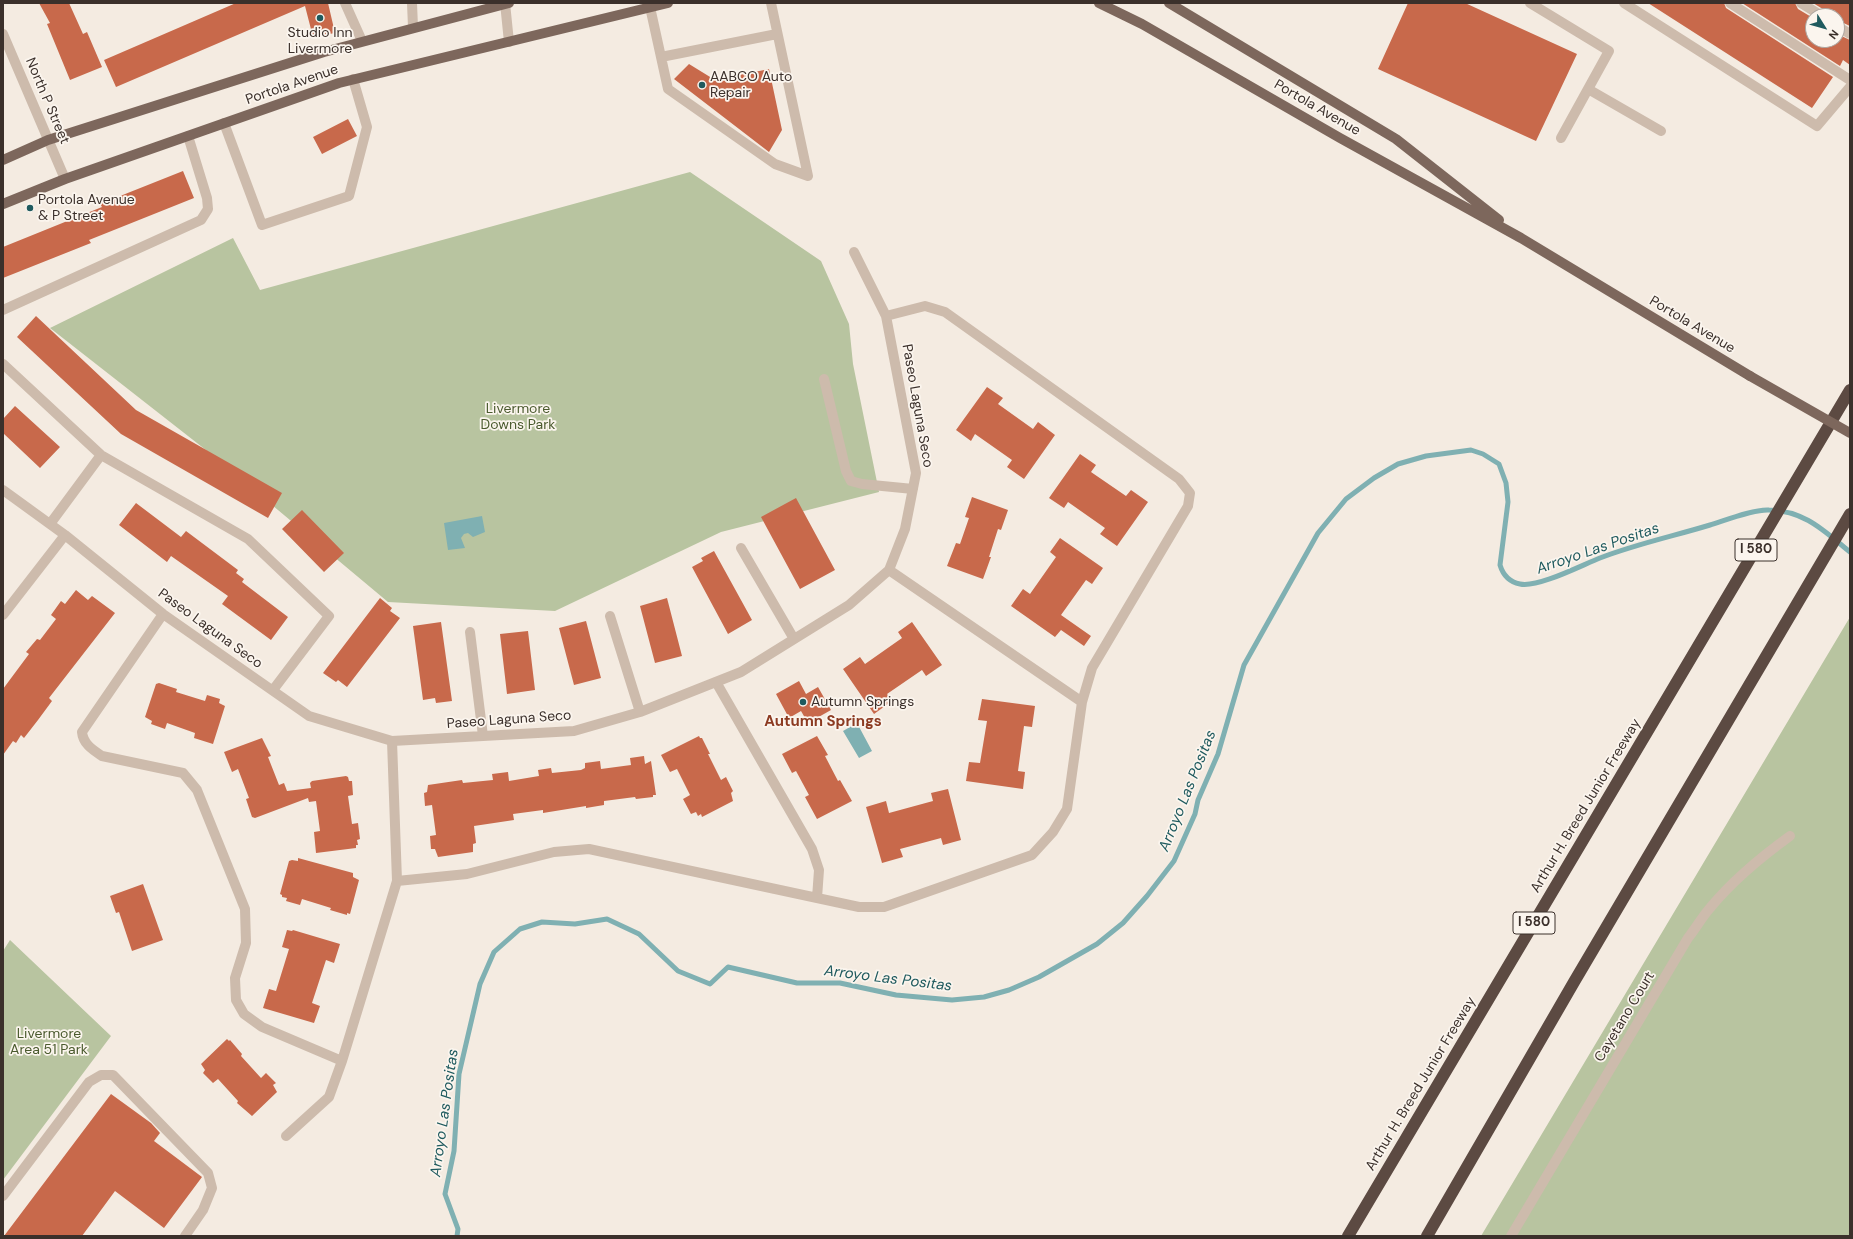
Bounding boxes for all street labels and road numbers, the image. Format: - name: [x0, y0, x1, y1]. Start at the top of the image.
- street label: North P Street: [21, 55, 73, 147]
- street label: Portola Avenue: [243, 61, 341, 109]
- street label: Portola Avenue: [1271, 77, 1363, 139]
- street label: Portola Avenue: [1646, 293, 1738, 357]
- street label: Paseo Laguna Seco: [898, 343, 936, 469]
- road number: I 580: [1735, 539, 1777, 561]
- street label: Paseo Laguna Seco: [154, 585, 266, 673]
- street label: Paseo Laguna Seco: [446, 707, 572, 733]
- street label: Arthur H. Breed Junior Freeway: [1527, 716, 1645, 896]
- road number: I 580: [1513, 912, 1555, 934]
- street label: Cayetano Court: [1591, 969, 1659, 1065]
- street label: Arthur H. Breed Junior Freeway: [1362, 994, 1480, 1174]

